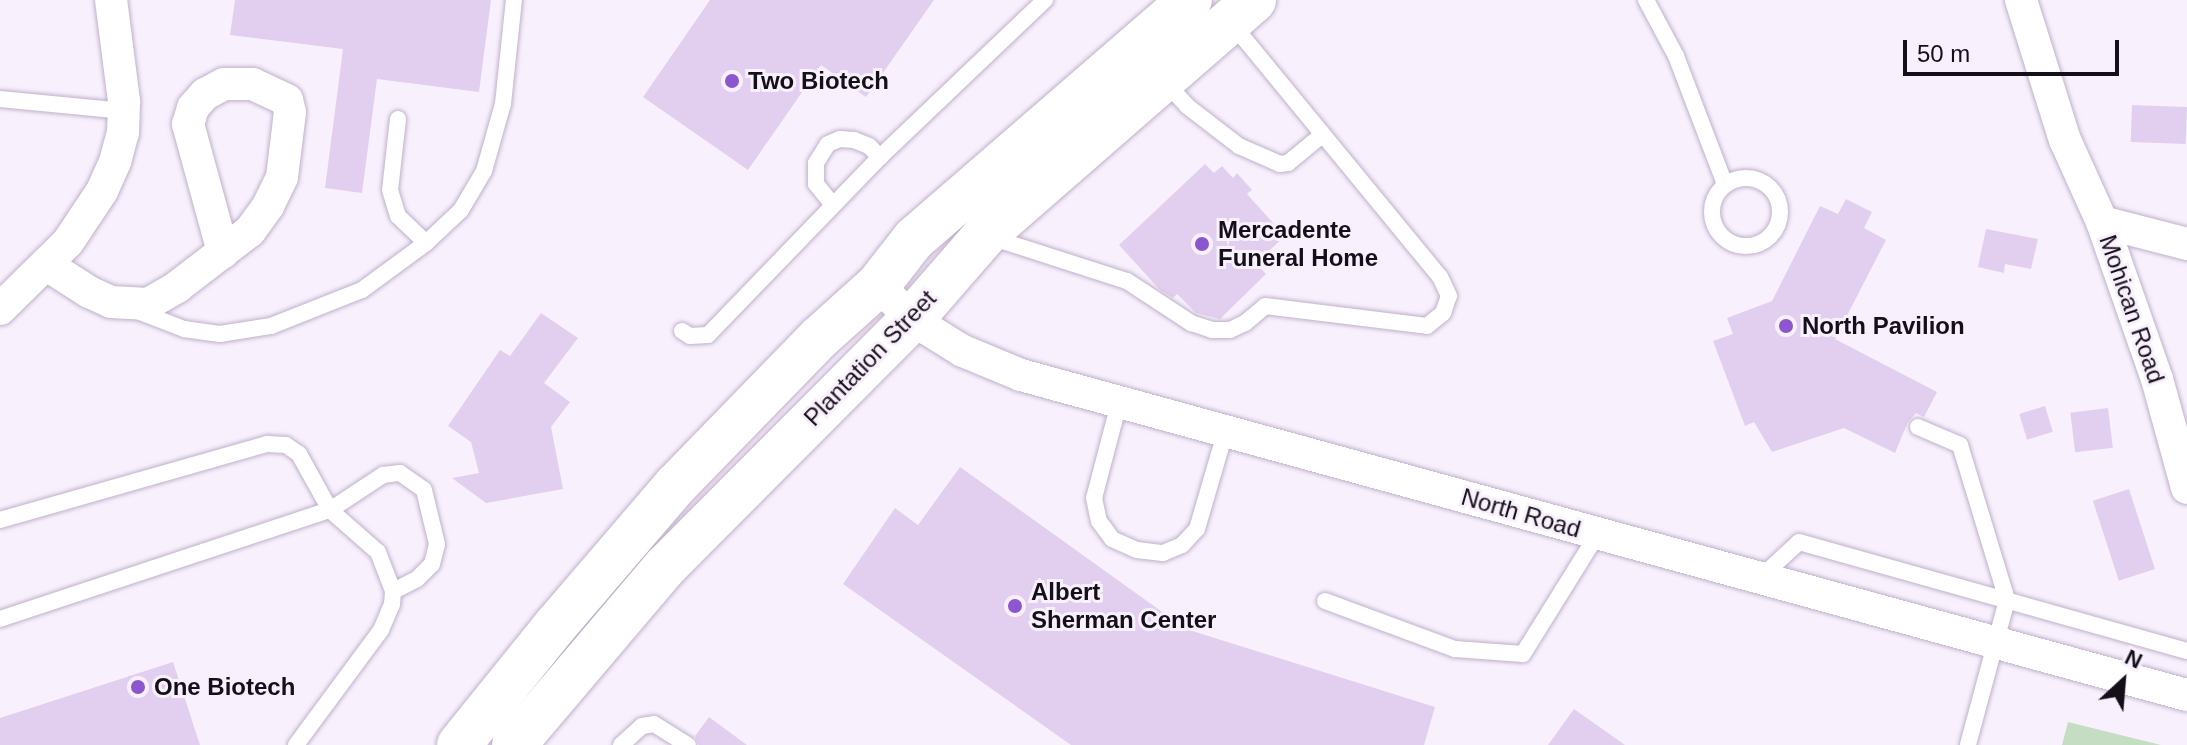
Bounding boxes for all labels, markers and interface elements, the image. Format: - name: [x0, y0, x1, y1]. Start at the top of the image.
- scale bar: [1907, 24, 2123, 74]
- text: 50 m: [1917, 40, 1970, 67]
- place label: Two Biotech: [748, 67, 889, 95]
- marker: Two Biotech: [723, 72, 741, 90]
- place label: Mercadente Funeral Home: [1218, 216, 1378, 272]
- street label: Mohican Road: [2093, 231, 2171, 387]
- marker: Mercadente Funeral Home: [1193, 235, 1211, 253]
- street label: Plantation Street: [798, 284, 942, 432]
- place label: North Pavilion: [1802, 312, 1965, 340]
- marker: North Pavilion: [1777, 317, 1795, 335]
- street label: North Road: [1458, 482, 1584, 544]
- place label: Albert Sherman Center: [1031, 578, 1216, 634]
- marker: Albert Sherman Center: [1006, 597, 1024, 615]
- north arrow: [2083, 641, 2163, 721]
- text: N: [2121, 644, 2146, 674]
- place label: One Biotech: [154, 673, 295, 701]
- marker: One Biotech: [129, 678, 147, 696]

